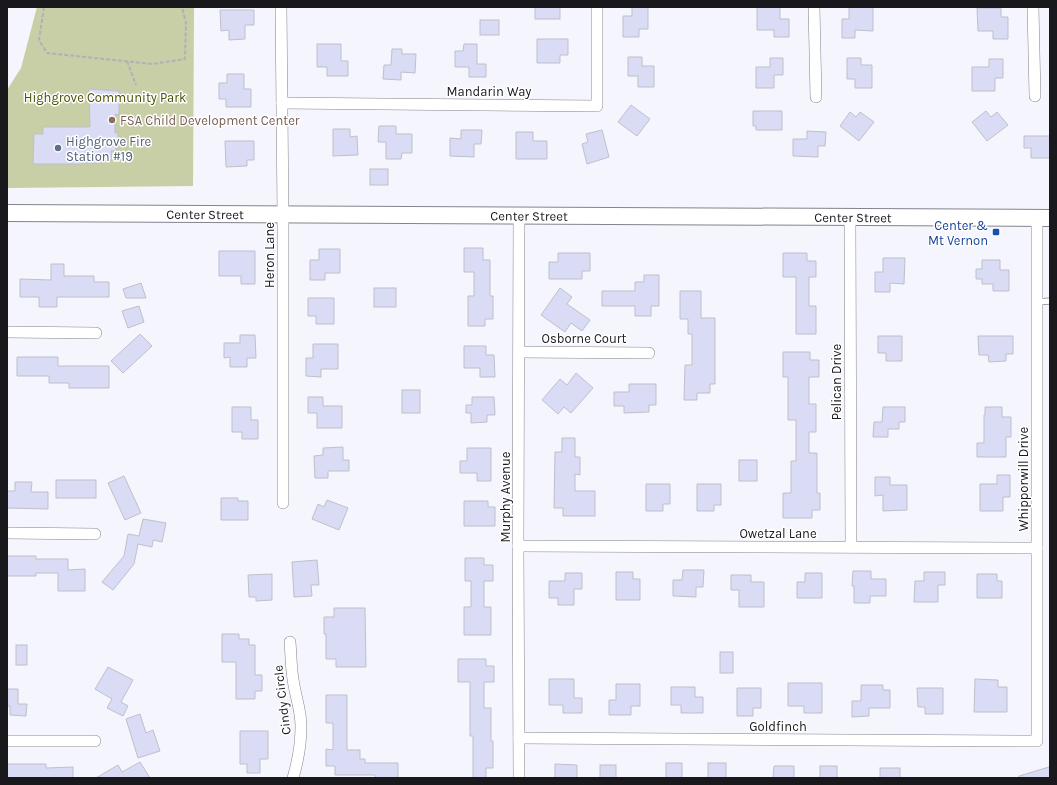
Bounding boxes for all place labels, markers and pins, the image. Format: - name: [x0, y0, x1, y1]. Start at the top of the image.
- place label: FSA Child Development Center: [120, 113, 300, 128]
- marker: FSA Child Development Center: [107, 115, 117, 125]
- place label: Highgrove Fire Station #19: [66, 134, 152, 164]
- marker: Highgrove Fire Station #19: [53, 143, 63, 153]
- place label: Center & Mt Vernon: [928, 218, 988, 248]
- marker: Center & Mt Vernon: [991, 227, 1001, 237]

